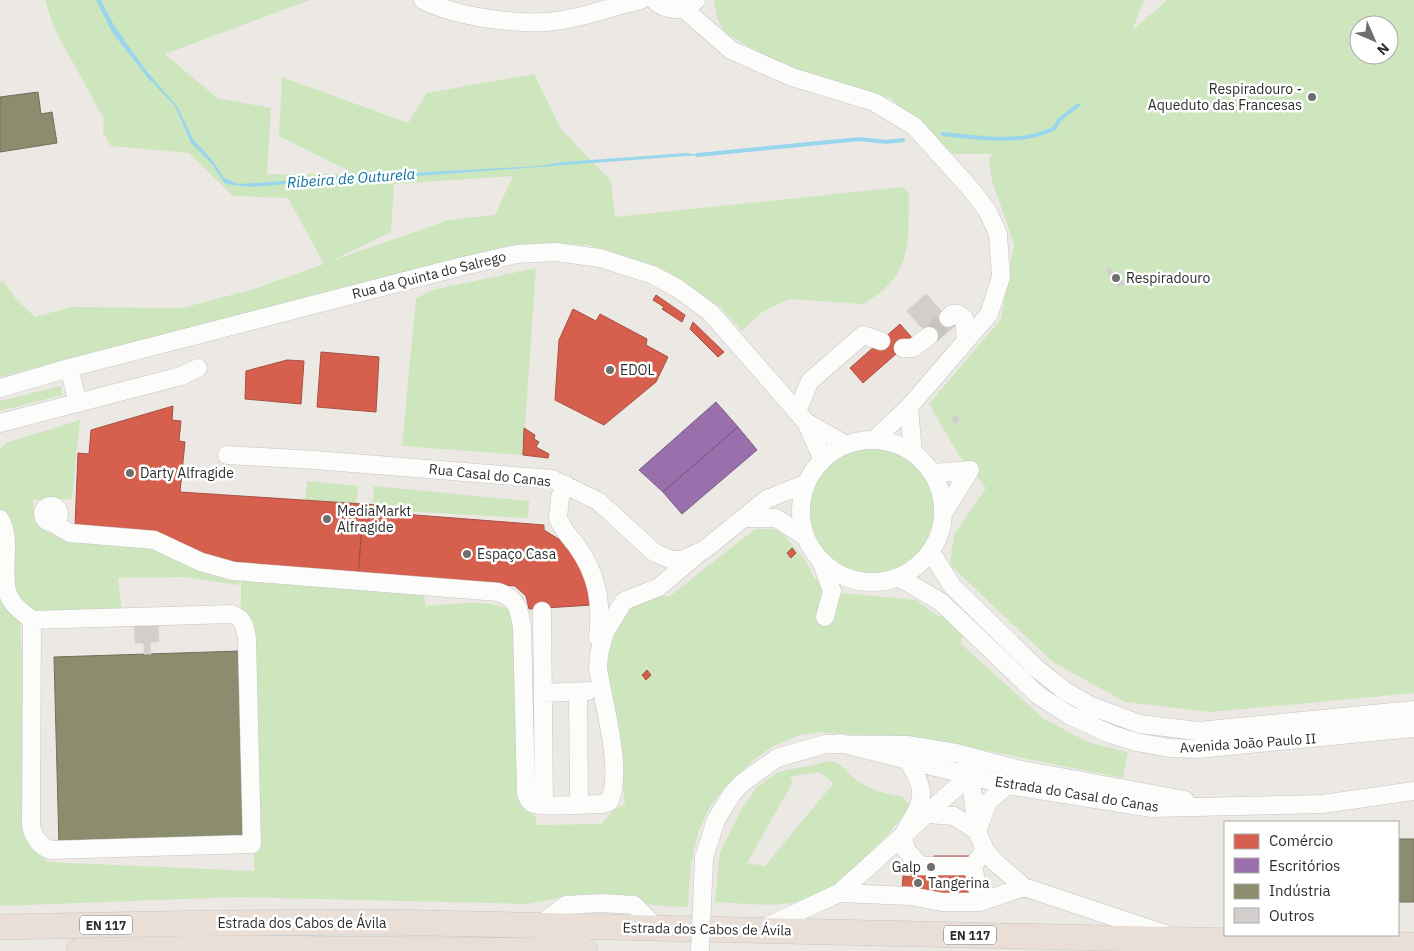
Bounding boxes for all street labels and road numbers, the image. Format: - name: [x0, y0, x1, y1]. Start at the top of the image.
- street label: Rua da Quinta do Salrego: [350, 247, 508, 303]
- street label: Rua Casal do Canas: [428, 460, 552, 490]
- street label: Avenida João Paulo II: [1179, 729, 1317, 757]
- street label: Estrada do Casal do Canas: [994, 772, 1160, 816]
- street label: Estrada dos Cabos de Ávila: [217, 913, 387, 932]
- road number: EN 117: [80, 916, 132, 934]
- street label: Estrada dos Cabos de Ávila: [622, 918, 792, 939]
- road number: EN 117: [944, 926, 996, 944]

